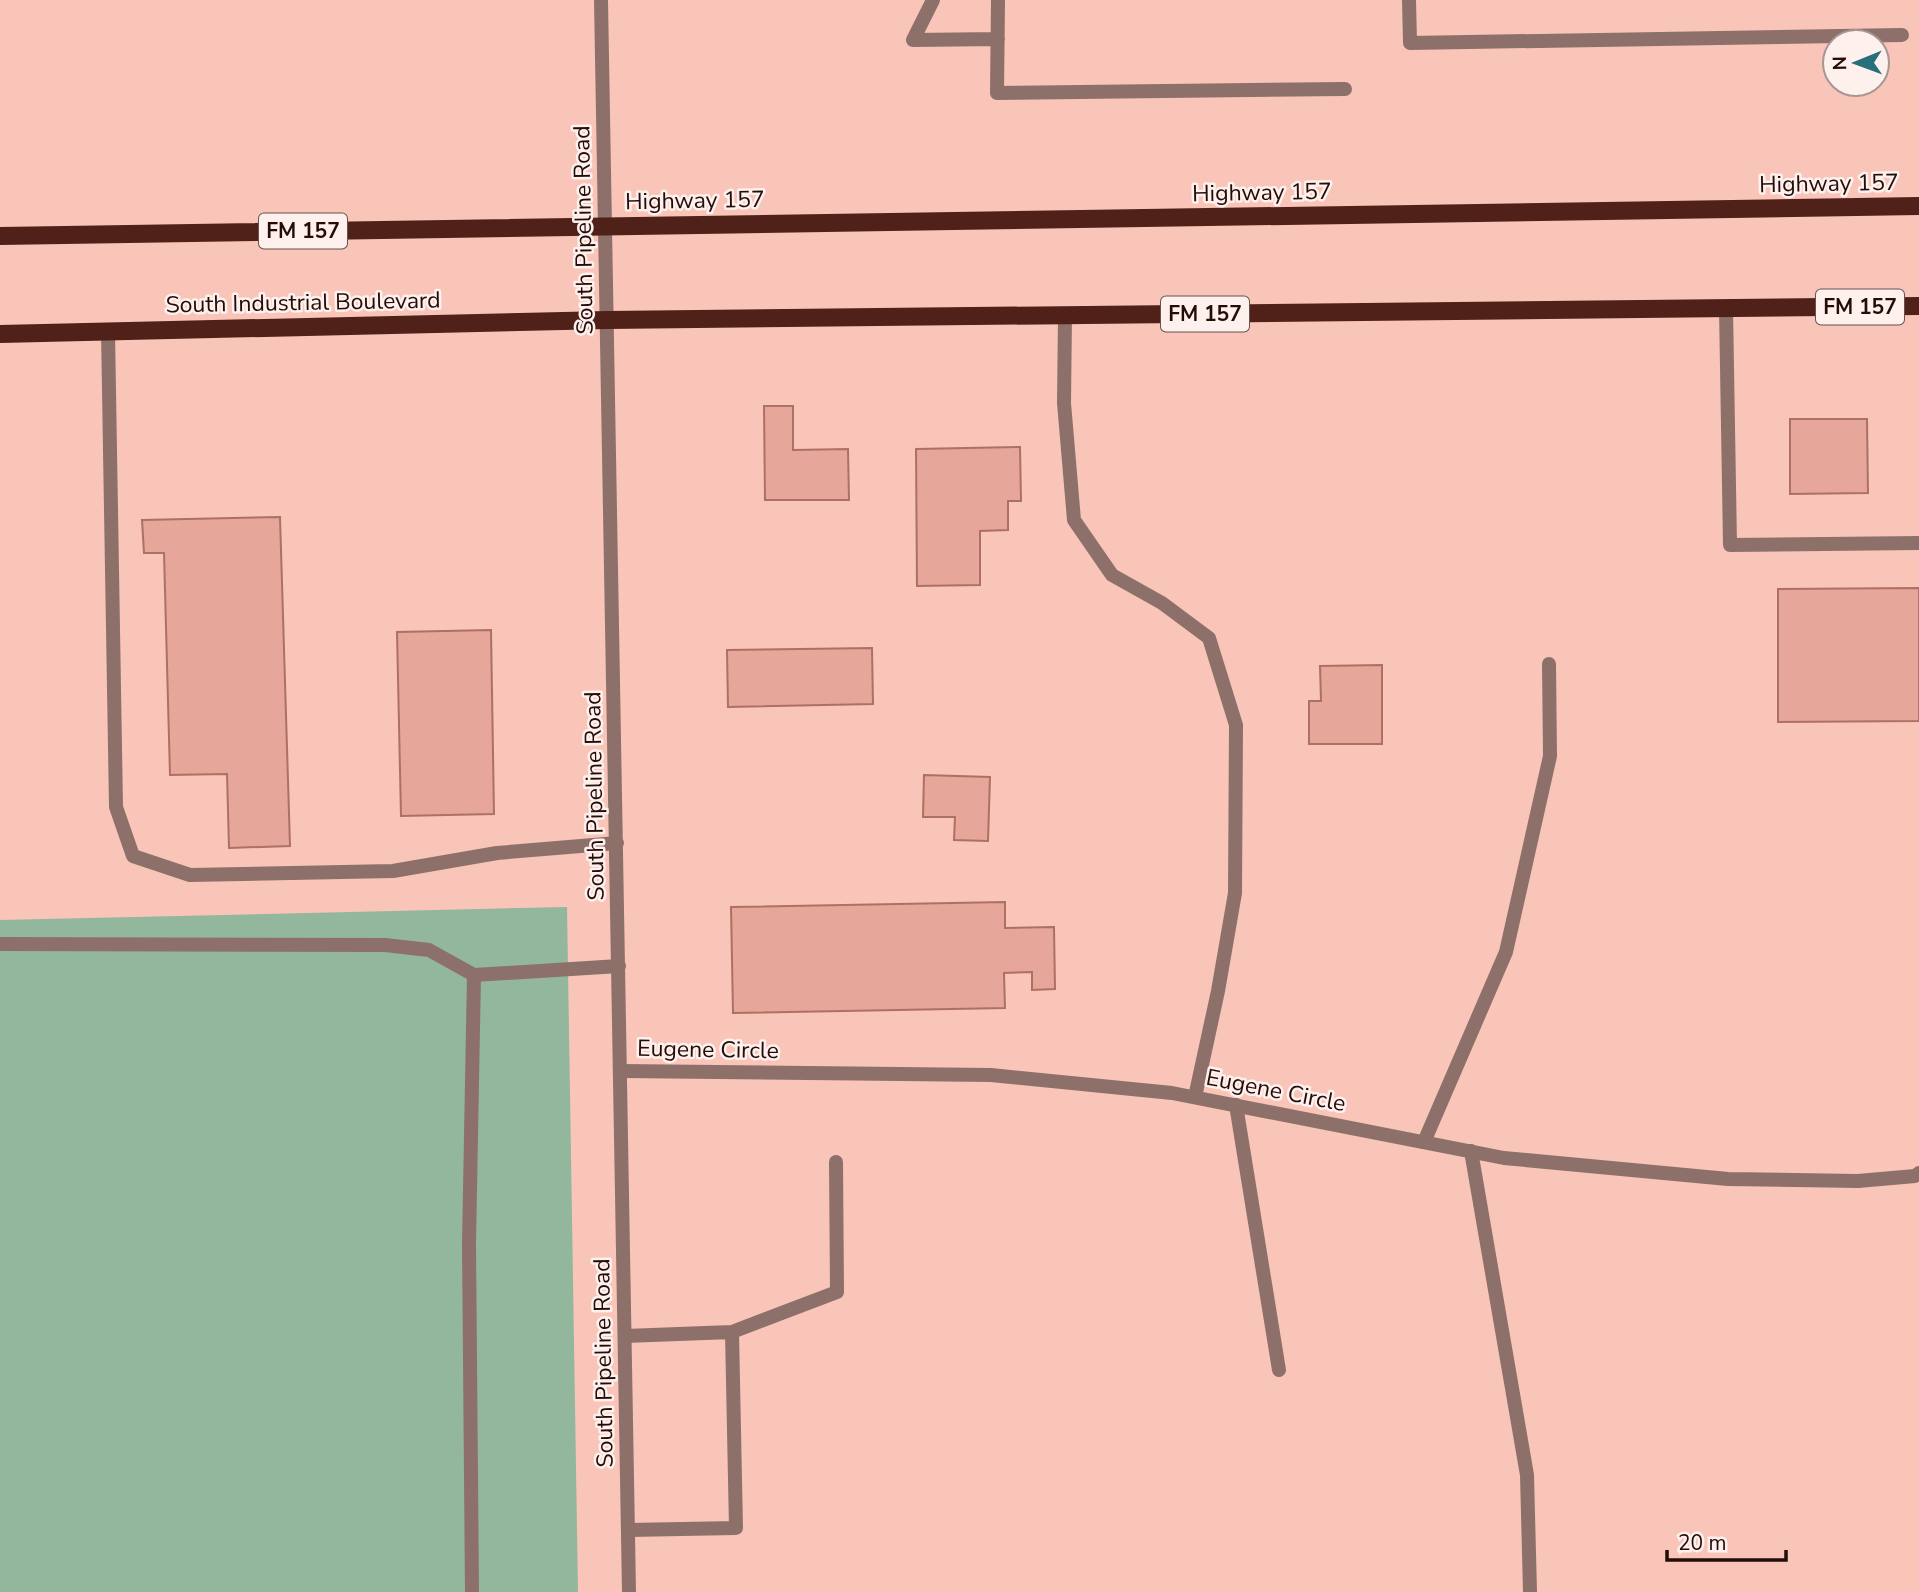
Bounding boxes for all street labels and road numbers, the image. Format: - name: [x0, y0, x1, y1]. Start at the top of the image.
- street label: South Pipeline Road: [566, 125, 601, 335]
- street label: Highway 157: [1759, 167, 1899, 200]
- street label: Highway 157: [1192, 176, 1332, 209]
- street label: Highway 157: [625, 184, 765, 217]
- road number: FM 157: [259, 214, 347, 248]
- street label: South Industrial Boulevard: [165, 285, 441, 320]
- road number: FM 157: [1816, 290, 1904, 324]
- road number: FM 157: [1161, 296, 1249, 332]
- street label: South Pipeline Road: [577, 691, 612, 901]
- street label: Eugene Circle: [637, 1033, 779, 1066]
- street label: Eugene Circle: [1203, 1062, 1348, 1119]
- street label: South Pipeline Road: [586, 1258, 621, 1468]

